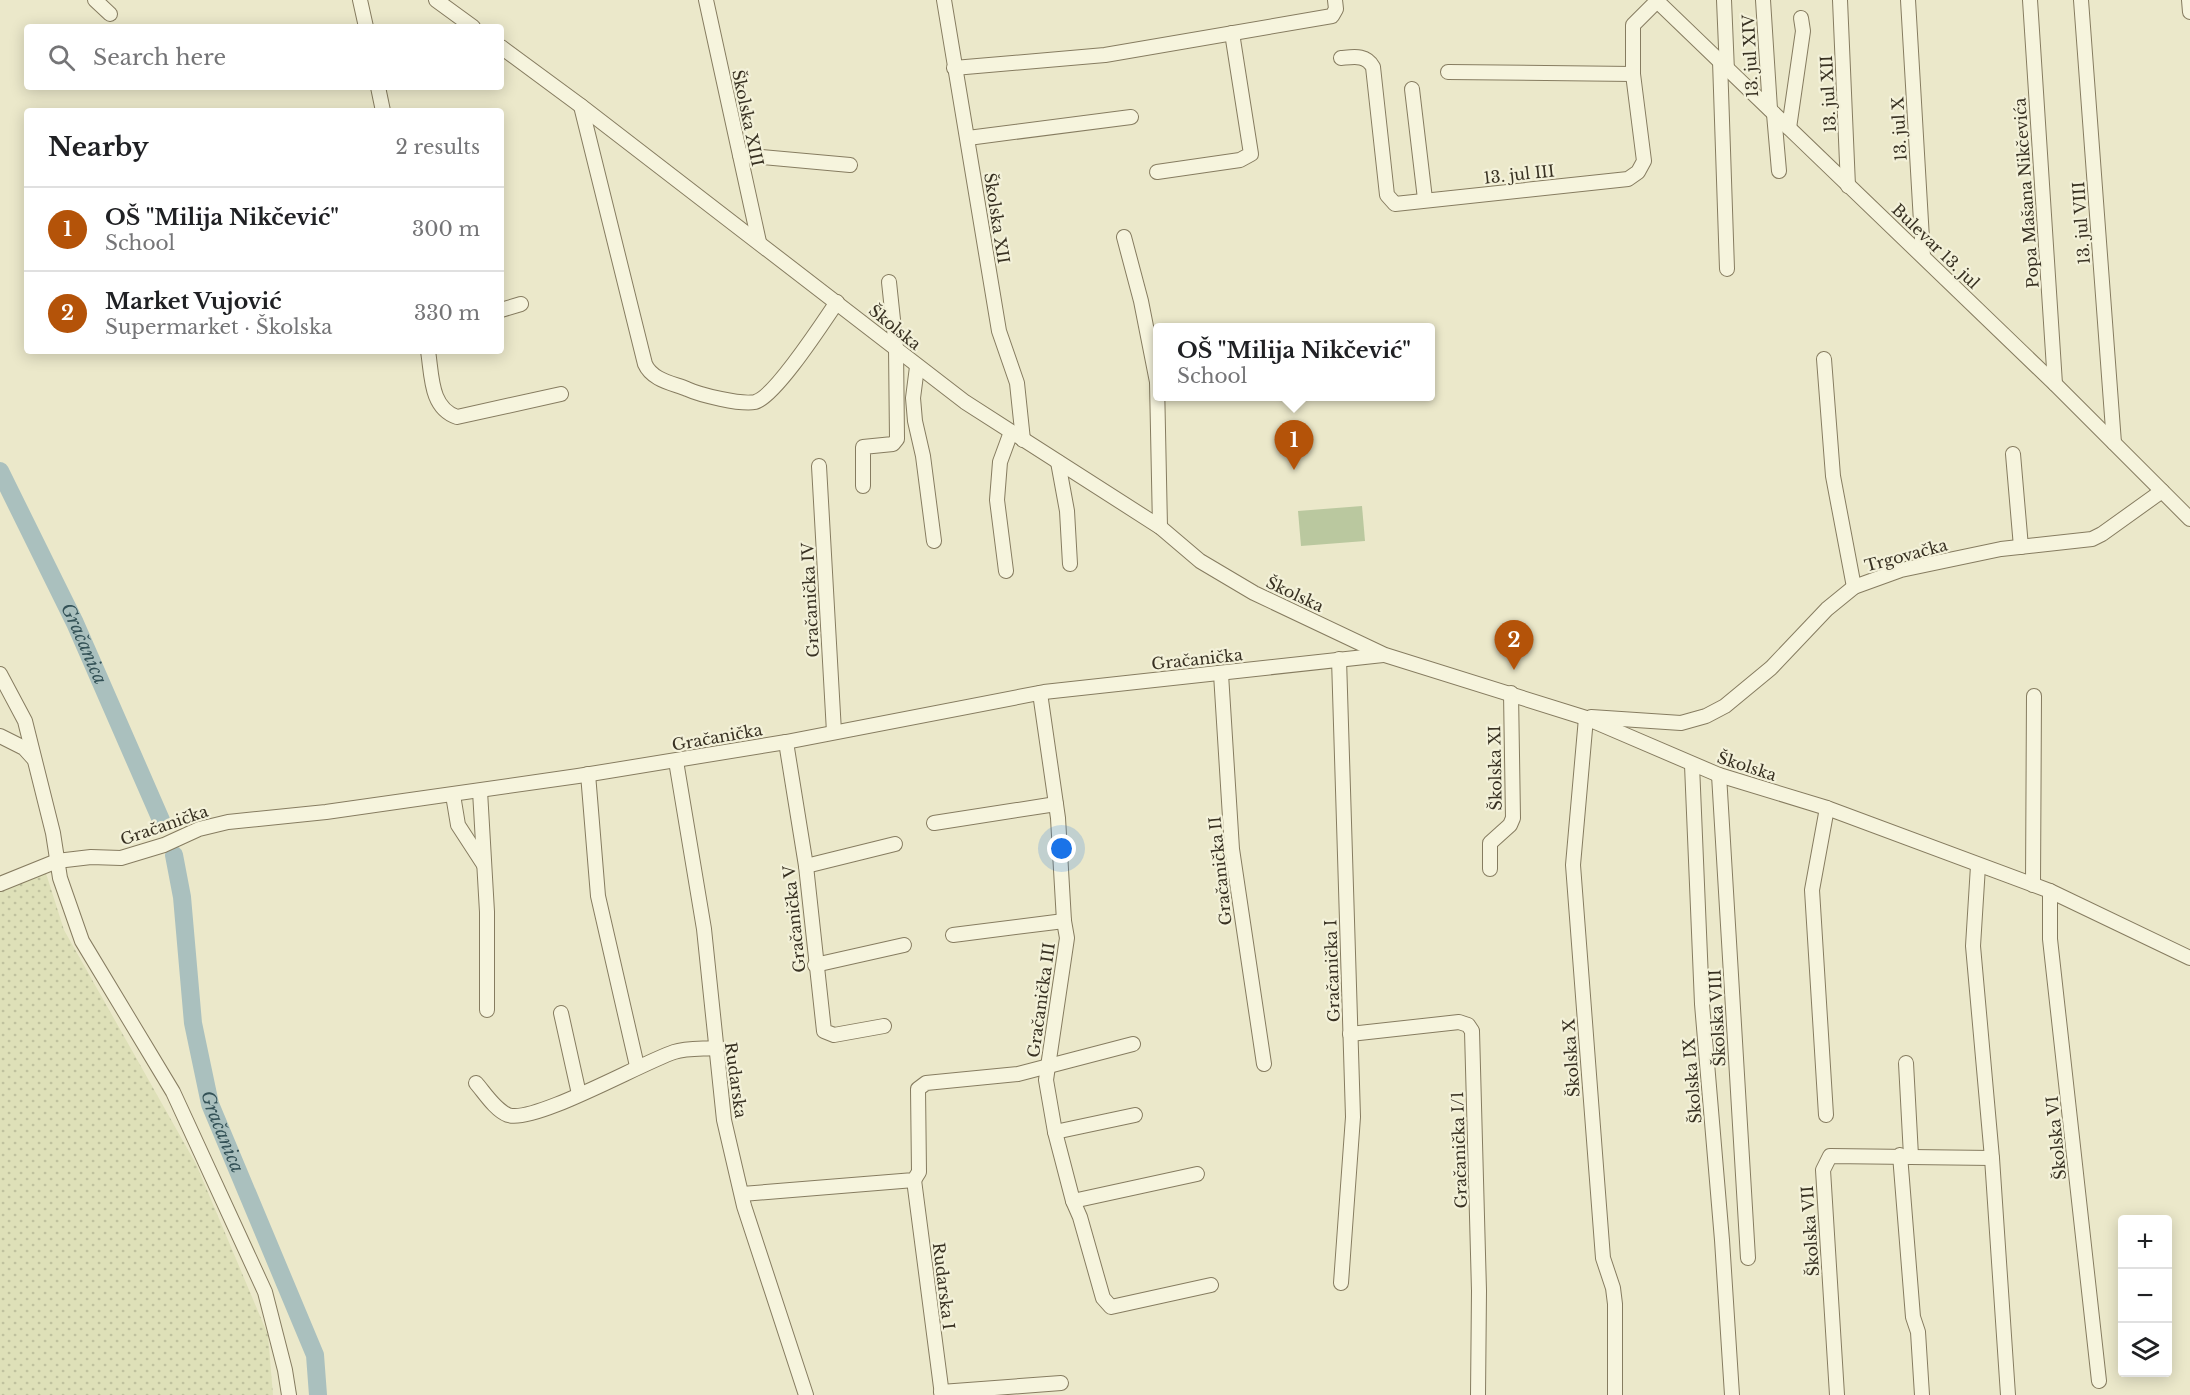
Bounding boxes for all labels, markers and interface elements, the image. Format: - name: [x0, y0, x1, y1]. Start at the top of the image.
- street label: 13. jul XIV: [1738, 13, 1762, 98]
- search box: [24, 24, 504, 90]
- icon: search: [45, 41, 78, 74]
- text: Search here: [93, 44, 226, 71]
- street label: 13. jul XII: [1816, 55, 1840, 133]
- street label: Školska XIII: [728, 68, 768, 168]
- street label: 13. jul X: [1887, 96, 1911, 161]
- street label: Popa Mašana Nikčevića: [2009, 97, 2043, 289]
- text: Nearby: [48, 131, 149, 163]
- text: 2 results: [396, 135, 480, 159]
- street label: 13. jul III: [1483, 160, 1555, 188]
- street label: Školska XII: [980, 171, 1014, 265]
- street label: 13. jul VIII: [2068, 181, 2094, 265]
- street label: Bulevar 13. jul: [1888, 199, 1984, 293]
- text: OŠ "Milija Nikčević": [105, 204, 339, 231]
- text: 1: [63, 217, 72, 241]
- text: 300 m: [412, 217, 480, 241]
- text: School: [105, 231, 175, 255]
- text: Market Vujović: [105, 288, 282, 315]
- street label: Školska: [865, 300, 925, 354]
- text: 2: [61, 301, 74, 325]
- text: 330 m: [414, 301, 480, 325]
- text: Supermarket · Školska: [105, 315, 332, 339]
- popup: [1153, 323, 1435, 401]
- text: OŠ "Milija Nikčević": [1177, 337, 1411, 364]
- text: School: [1177, 364, 1247, 388]
- pin: 1: [1274, 420, 1314, 470]
- street label: Trgovačka: [1862, 534, 1950, 576]
- street label: Gračanička IV: [797, 541, 823, 658]
- street label: Školska: [1263, 572, 1327, 616]
- water label: Gračanica: [56, 599, 111, 688]
- pin: 2: [1494, 620, 1534, 670]
- street label: Gračanička: [1150, 644, 1244, 674]
- street label: Gračanička: [670, 719, 764, 755]
- street label: Školska XI: [1484, 725, 1506, 811]
- street label: Školska: [1715, 747, 1779, 785]
- street label: Gračanička: [117, 801, 211, 849]
- street label: Gračanička II: [1204, 816, 1236, 926]
- your location: [1047, 834, 1076, 863]
- street label: Gračanička V: [778, 864, 810, 974]
- street label: Gračanička I: [1320, 919, 1344, 1023]
- street label: Gračanička III: [1023, 941, 1059, 1059]
- street label: Školska VIII: [1704, 969, 1730, 1067]
- street label: Školska X: [1558, 1017, 1584, 1098]
- street label: Školska IX: [1678, 1037, 1706, 1124]
- street label: Rudarska: [721, 1041, 751, 1119]
- water label: Gračanica: [196, 1089, 248, 1176]
- street label: Gračanička I/1: [1447, 1091, 1471, 1209]
- street label: Školska VI: [2042, 1095, 2070, 1181]
- street label: Školska VII: [1797, 1185, 1823, 1277]
- map controls: [2118, 1215, 2172, 1377]
- button: +: [2118, 1215, 2172, 1269]
- street label: Rudarska I: [929, 1241, 959, 1331]
- button: −: [2118, 1269, 2172, 1323]
- button: layers: [2118, 1323, 2172, 1377]

